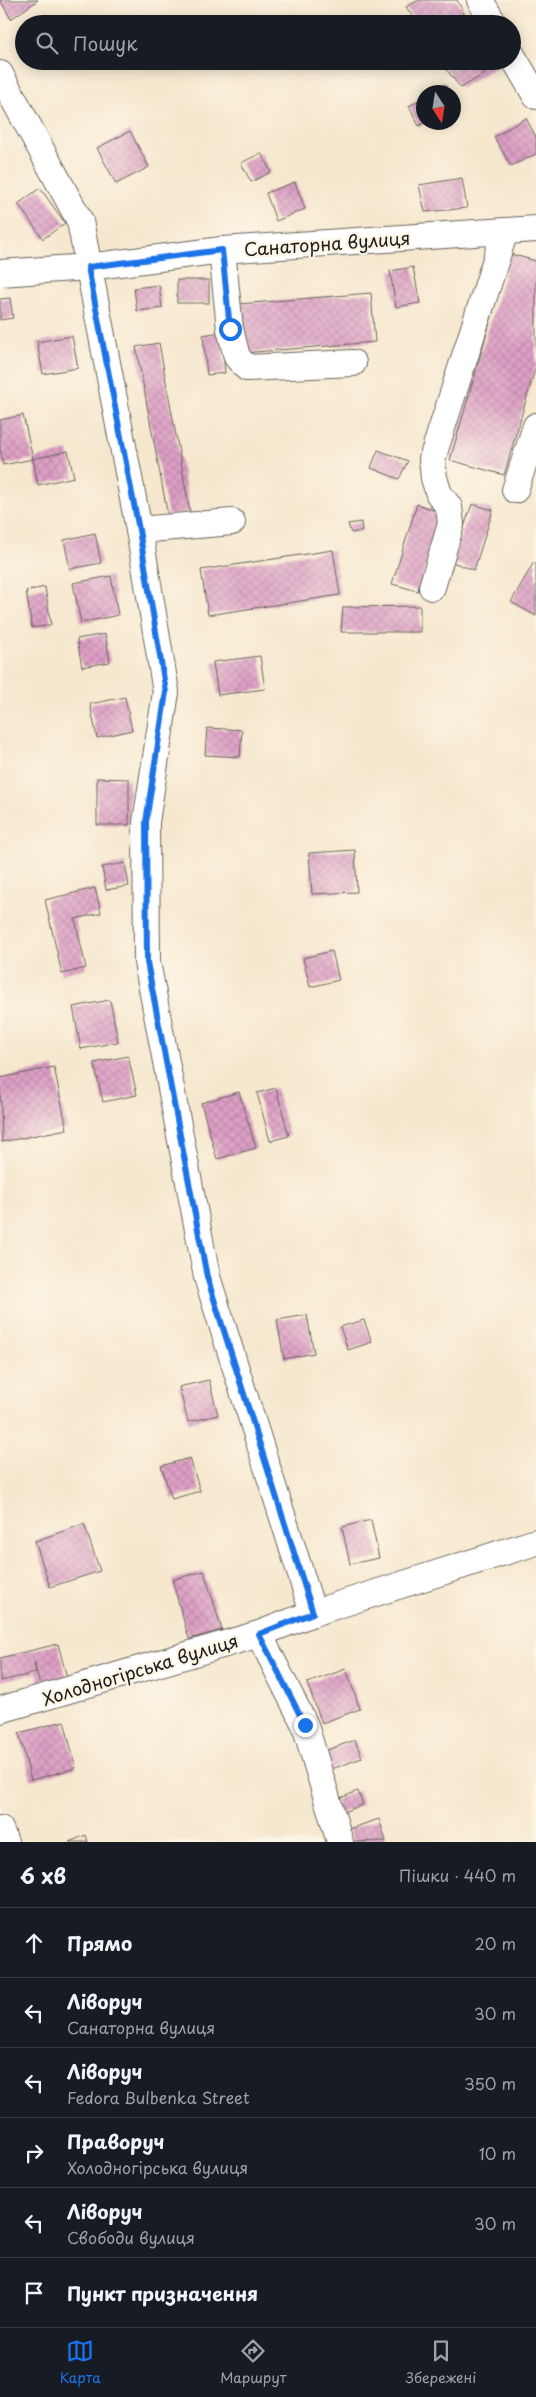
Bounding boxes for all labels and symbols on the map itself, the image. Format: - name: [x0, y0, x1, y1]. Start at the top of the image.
- north arrow: [416, 85, 461, 130]
- street label: Санаторна вулиця: [243, 224, 411, 262]
- route start: [219, 318, 242, 341]
- street label: Холодногірська вулиця: [39, 1626, 241, 1712]
- route end: [294, 1714, 317, 1737]

